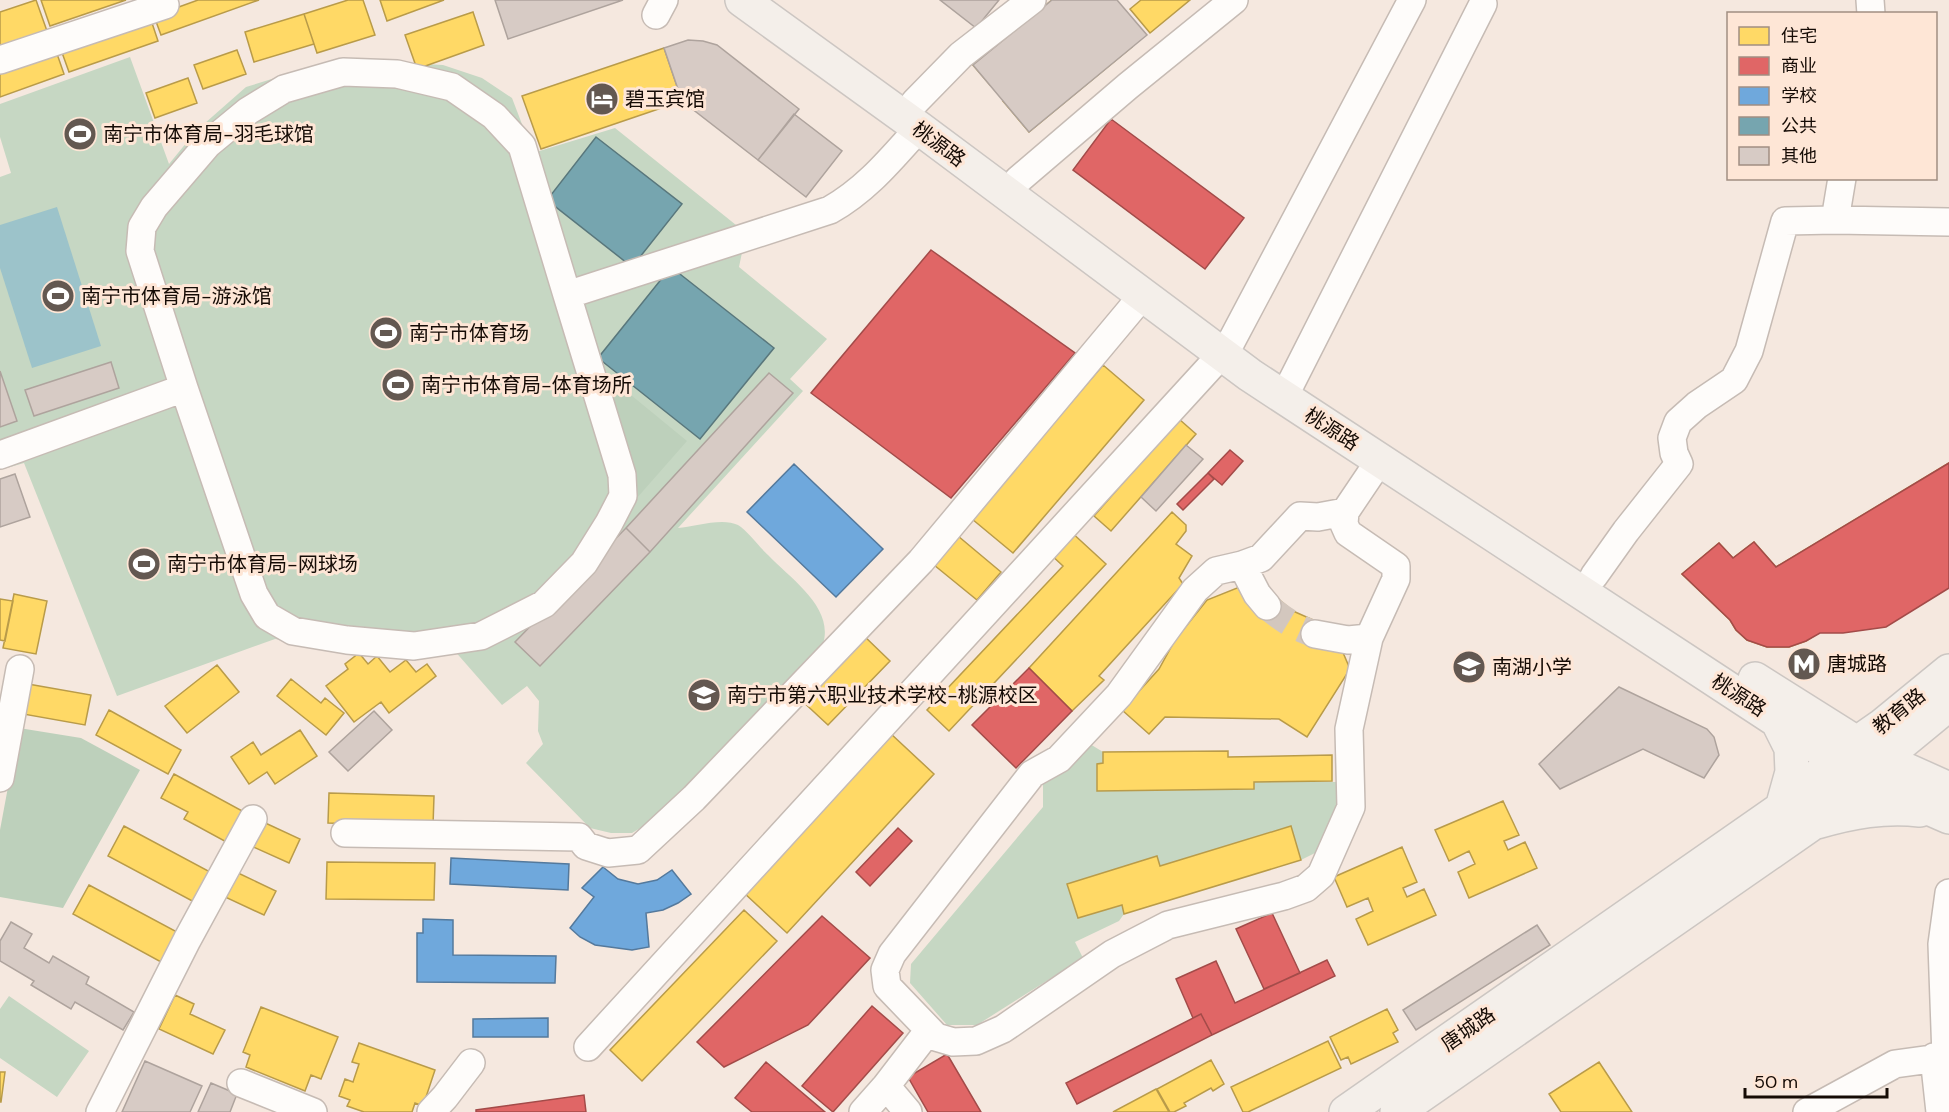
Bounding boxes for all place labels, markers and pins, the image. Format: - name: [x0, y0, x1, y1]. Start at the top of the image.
- hotel icon: 碧玉宾馆: [584, 81, 620, 117]
- place label: 碧玉宾馆: [625, 86, 705, 112]
- sports icon: 南宁市体育局-羽毛球馆: [62, 116, 98, 152]
- place label: 南宁市体育局-羽毛球馆: [103, 121, 314, 147]
- sports icon: 南宁市体育局-游泳馆: [40, 278, 76, 314]
- place label: 南宁市体育局-游泳馆: [81, 283, 272, 309]
- sports icon: 南宁市体育场: [368, 315, 404, 351]
- place label: 南宁市体育场: [409, 320, 529, 346]
- sports icon: 南宁市体育局-体育场所: [380, 367, 416, 403]
- place label: 南宁市体育局-体育场所: [421, 372, 632, 398]
- sports icon: 南宁市体育局-网球场: [126, 546, 162, 582]
- place label: 南宁市体育局-网球场: [167, 551, 358, 577]
- metro station icon: 唐城路: [1786, 646, 1822, 682]
- school or university icon: 南湖小学: [1451, 649, 1487, 685]
- place label: 唐城路: [1827, 651, 1887, 677]
- place label: 南湖小学: [1492, 654, 1572, 680]
- school or university icon: 南宁市第六职业技术学校-桃源校区: [686, 677, 722, 713]
- place label: 南宁市第六职业技术学校-桃源校区: [727, 682, 1038, 708]

